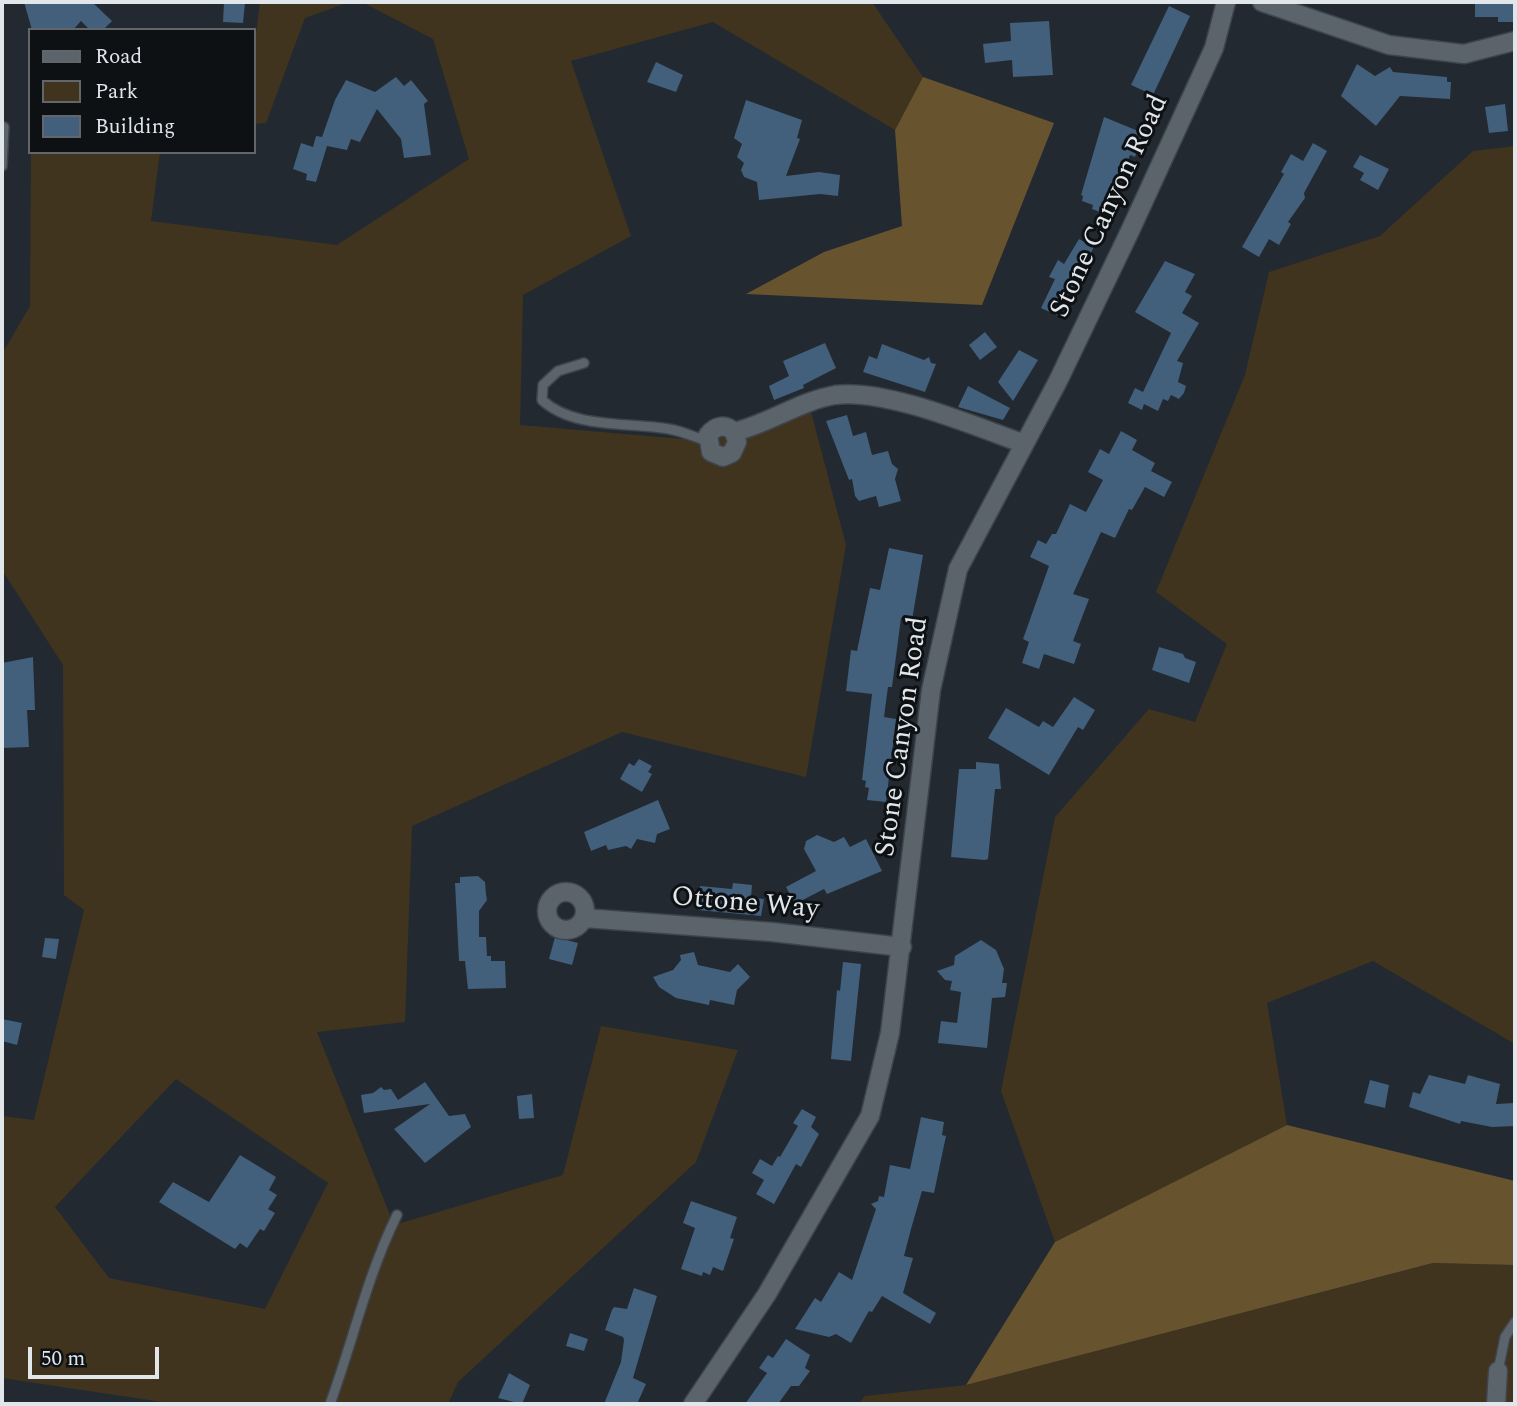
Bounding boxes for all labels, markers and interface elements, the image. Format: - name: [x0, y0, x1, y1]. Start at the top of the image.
- legend: [28, 28, 256, 154]
- text: Road: [95, 41, 142, 73]
- text: Park: [95, 76, 138, 108]
- street label: Stone Canyon Road: [1045, 90, 1177, 324]
- text: Building: [95, 111, 175, 143]
- street label: Stone Canyon Road: [871, 615, 937, 859]
- street label: Ottone Way: [670, 882, 820, 928]
- scale bar: [32, 1332, 163, 1376]
- text: 50 m: [41, 1343, 85, 1375]

